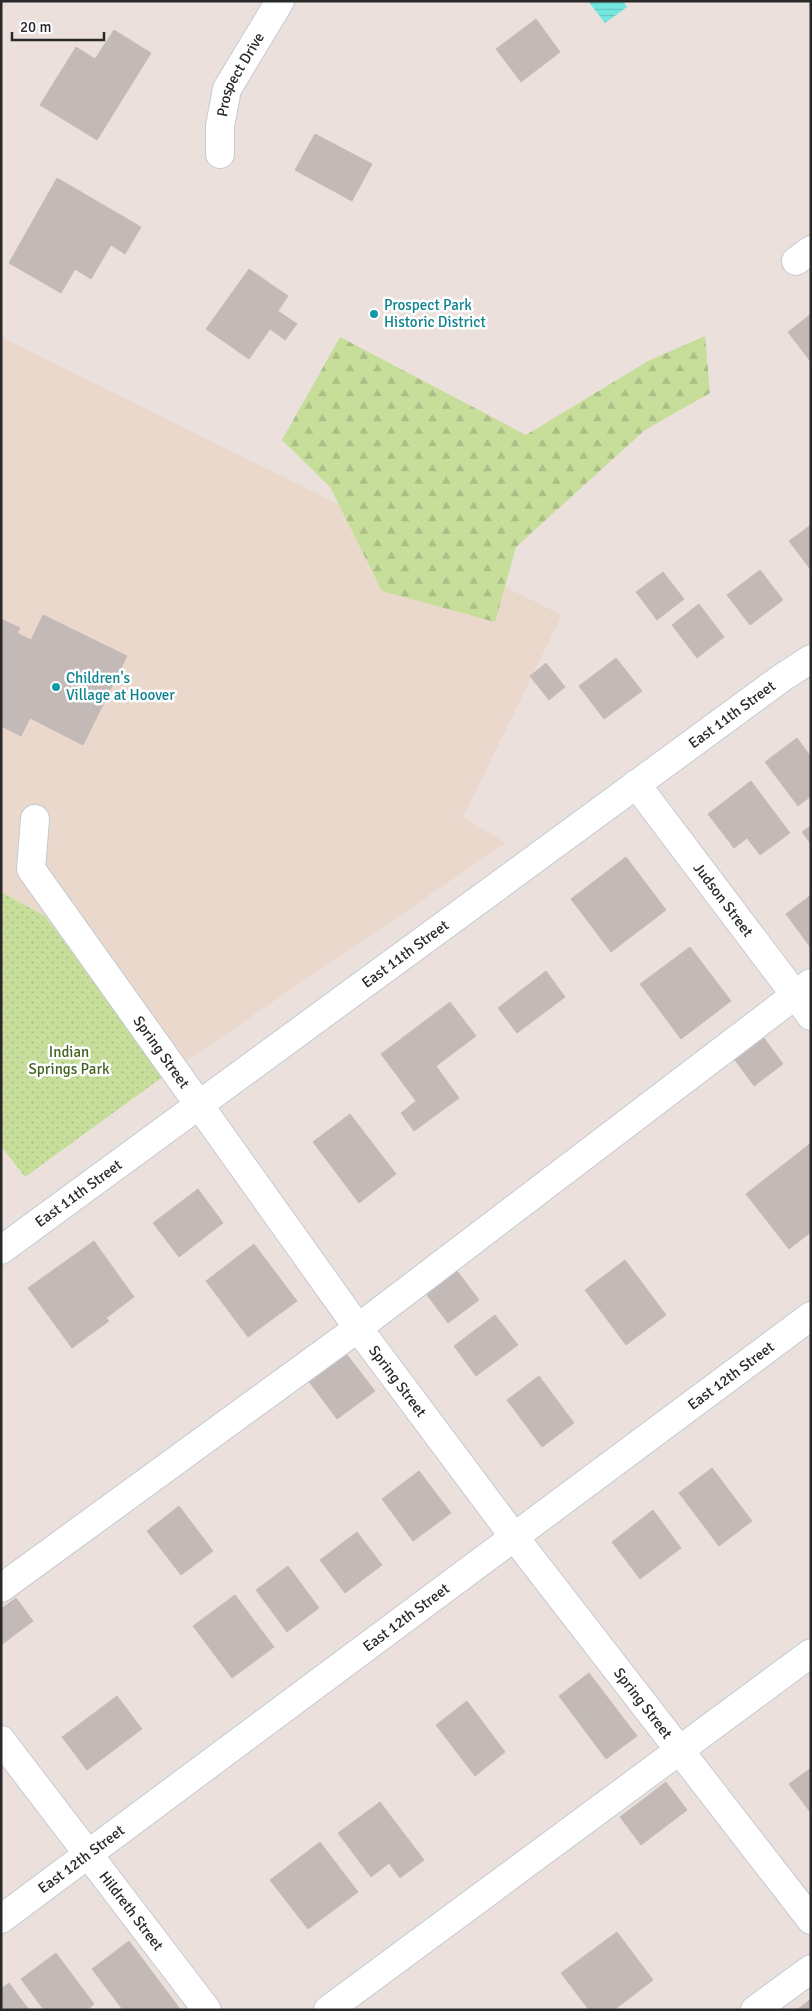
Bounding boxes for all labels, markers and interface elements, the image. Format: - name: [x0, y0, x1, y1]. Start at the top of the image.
- scale bar: [12, 10, 105, 42]
- text: 20 m: [20, 18, 51, 36]
- street label: Prospect Drive: [213, 29, 268, 118]
- place label: Prospect Park Historic District: [384, 296, 486, 331]
- marker: Prospect Park Historic District: [368, 308, 380, 320]
- place label: Children's Village at Hoover: [66, 669, 175, 704]
- street label: East 11th Street: [685, 677, 779, 752]
- marker: Children's Village at Hoover: [50, 681, 62, 693]
- street label: Judson Street: [690, 859, 757, 940]
- street label: East 11th Street: [358, 916, 452, 992]
- street label: Spring Street: [130, 1012, 193, 1092]
- park label: Indian Springs Park: [29, 1043, 110, 1078]
- street label: East 11th Street: [31, 1156, 125, 1231]
- street label: East 12th Street: [684, 1338, 778, 1414]
- street label: Spring Street: [365, 1342, 430, 1420]
- street label: East 12th Street: [359, 1579, 453, 1655]
- street label: Spring Street: [610, 1664, 676, 1742]
- street label: East 12th Street: [34, 1821, 128, 1897]
- street label: Hildreth Street: [95, 1868, 167, 1954]

